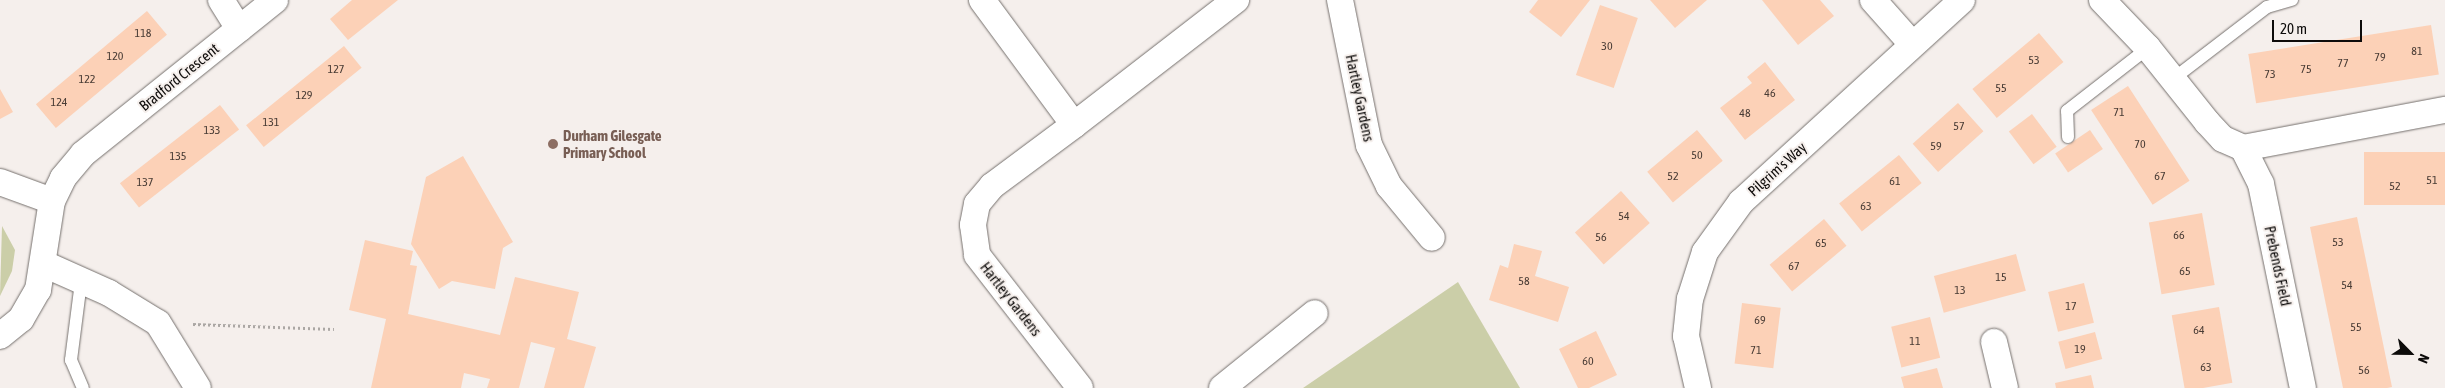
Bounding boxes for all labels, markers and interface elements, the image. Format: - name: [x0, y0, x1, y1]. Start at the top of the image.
- scale bar: [2275, 10, 2365, 42]
- text: 20 m: [2280, 20, 2307, 37]
- house number: 118: [135, 27, 151, 41]
- street label: Bradford Crescent: [136, 39, 222, 115]
- house number: 30: [1601, 40, 1613, 54]
- house number: 81: [2411, 45, 2423, 59]
- house number: 120: [107, 50, 123, 64]
- house number: 79: [2374, 51, 2386, 65]
- street label: Hartley Gardens: [1342, 53, 1378, 143]
- house number: 53: [2028, 54, 2040, 68]
- house number: 77: [2337, 57, 2349, 71]
- house number: 127: [328, 63, 344, 77]
- house number: 75: [2300, 63, 2312, 77]
- house number: 73: [2264, 68, 2276, 82]
- house number: 122: [79, 73, 95, 87]
- house number: 55: [1995, 82, 2007, 96]
- house number: 46: [1764, 87, 1776, 101]
- house number: 129: [296, 89, 312, 103]
- house number: 124: [51, 96, 67, 110]
- house number: 71: [2113, 106, 2125, 120]
- house number: 48: [1739, 107, 1751, 121]
- house number: 131: [263, 116, 279, 130]
- house number: 57: [1953, 120, 1965, 134]
- house number: 133: [204, 124, 220, 138]
- place label: Durham Gilesgate Primary School: [563, 126, 662, 161]
- marker: Durham Gilesgate Primary School: [547, 138, 559, 150]
- street label: Pilgrim's Way: [1744, 138, 1810, 200]
- house number: 70: [2134, 138, 2146, 152]
- house number: 59: [1930, 140, 1942, 154]
- house number: 50: [1691, 149, 1703, 163]
- house number: 135: [170, 150, 186, 164]
- house number: 52: [1667, 170, 1679, 184]
- house number: 67: [2154, 170, 2166, 184]
- house number: 51: [2426, 174, 2438, 188]
- house number: 61: [1889, 175, 1901, 189]
- house number: 137: [137, 176, 153, 190]
- house number: 52: [2389, 180, 2401, 194]
- house number: 63: [1860, 200, 1872, 214]
- house number: 54: [1618, 210, 1630, 224]
- street label: Prebends Field: [2261, 224, 2295, 308]
- house number: 66: [2173, 229, 2185, 243]
- house number: 56: [1595, 231, 1607, 245]
- house number: 53: [2332, 236, 2344, 250]
- house number: 65: [1815, 237, 1827, 251]
- street label: Hartley Gardens: [977, 258, 1045, 340]
- house number: 67: [1788, 260, 1800, 274]
- house number: 65: [2179, 265, 2191, 279]
- house number: 15: [1995, 271, 2007, 285]
- house number: 58: [1518, 275, 1530, 289]
- house number: 54: [2341, 279, 2353, 293]
- house number: 13: [1954, 284, 1966, 298]
- house number: 17: [2065, 300, 2077, 314]
- house number: 69: [1754, 314, 1766, 328]
- house number: 55: [2350, 321, 2362, 335]
- house number: 64: [2193, 324, 2205, 338]
- north arrow: [2385, 328, 2435, 378]
- house number: 11: [1909, 335, 1921, 349]
- house number: 19: [2074, 343, 2086, 357]
- house number: 71: [1750, 344, 1762, 358]
- text: N: [2415, 352, 2433, 366]
- house number: 60: [1582, 355, 1594, 369]
- house number: 63: [2200, 361, 2212, 375]
- house number: 56: [2358, 364, 2370, 378]

